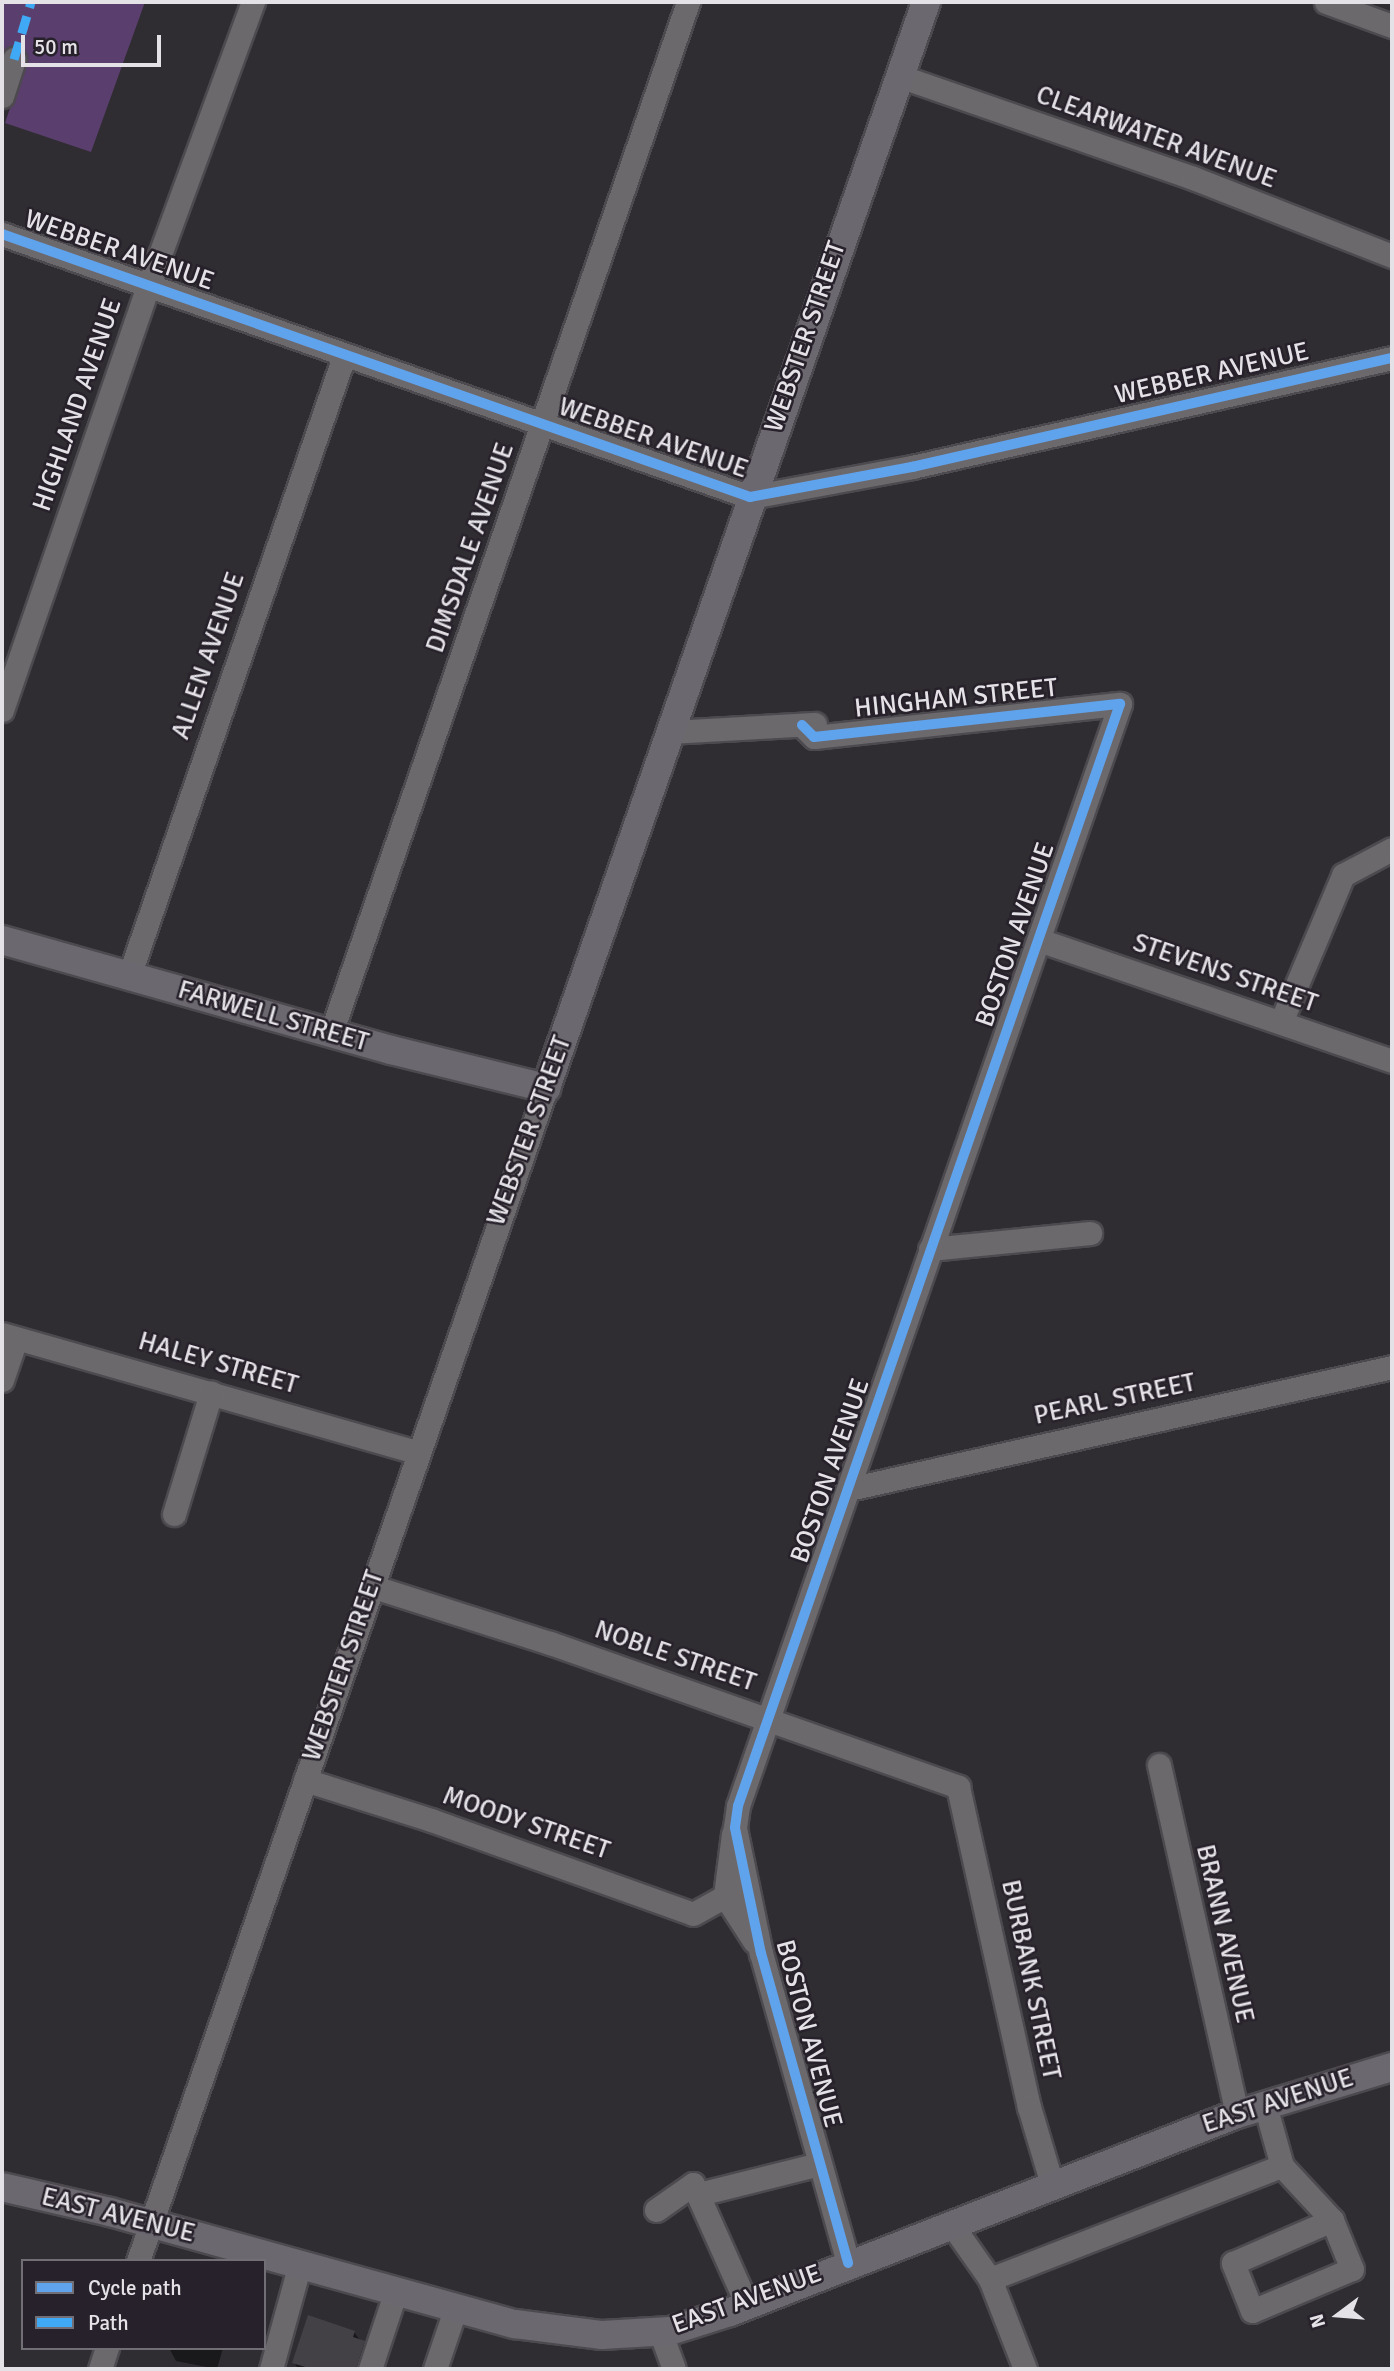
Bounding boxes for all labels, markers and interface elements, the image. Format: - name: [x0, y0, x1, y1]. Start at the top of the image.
- scale bar: [24, 21, 164, 65]
- text: 50 m: [34, 34, 78, 60]
- street label: CLEARWATER AVENUE: [1032, 80, 1280, 196]
- street label: WEBBER AVENUE: [20, 204, 218, 298]
- street label: WEBSTER STREET: [759, 238, 853, 436]
- street label: HIGHLAND AVENUE: [27, 295, 129, 515]
- street label: WEBBER AVENUE: [1112, 336, 1312, 412]
- street label: WEBBER AVENUE: [554, 392, 752, 486]
- street label: DIMSDALE AVENUE: [420, 439, 522, 657]
- street label: ALLEN AVENUE: [166, 568, 252, 744]
- street label: HINGHAM STREET: [853, 673, 1059, 725]
- street label: BOSTON AVENUE: [970, 839, 1062, 1031]
- street label: STEVENS STREET: [1129, 928, 1321, 1020]
- street label: FARWELL STREET: [174, 975, 372, 1059]
- street label: WEBSTER STREET: [481, 1032, 579, 1230]
- street label: HALEY STREET: [135, 1326, 301, 1402]
- street label: PEARL STREET: [1031, 1368, 1199, 1432]
- street label: BOSTON AVENUE: [785, 1375, 877, 1567]
- street label: WEBSTER STREET: [297, 1567, 391, 1765]
- street label: NOBLE STREET: [590, 1615, 760, 1699]
- street label: MOODY STREET: [438, 1781, 614, 1867]
- street label: BRANN AVENUE: [1188, 1842, 1260, 2026]
- street label: BURBANK STREET: [994, 1877, 1066, 2083]
- street label: BOSTON AVENUE: [768, 1937, 848, 2131]
- street label: EAST AVENUE: [1199, 2063, 1357, 2141]
- street label: EAST AVENUE: [38, 2182, 198, 2250]
- legend: [21, 2259, 266, 2350]
- street label: EAST AVENUE: [668, 2259, 826, 2341]
- text: Cycle path: [88, 2275, 182, 2301]
- north arrow: [1303, 2280, 1373, 2350]
- text: Path: [88, 2310, 129, 2336]
- text: N: [1304, 2311, 1331, 2330]

